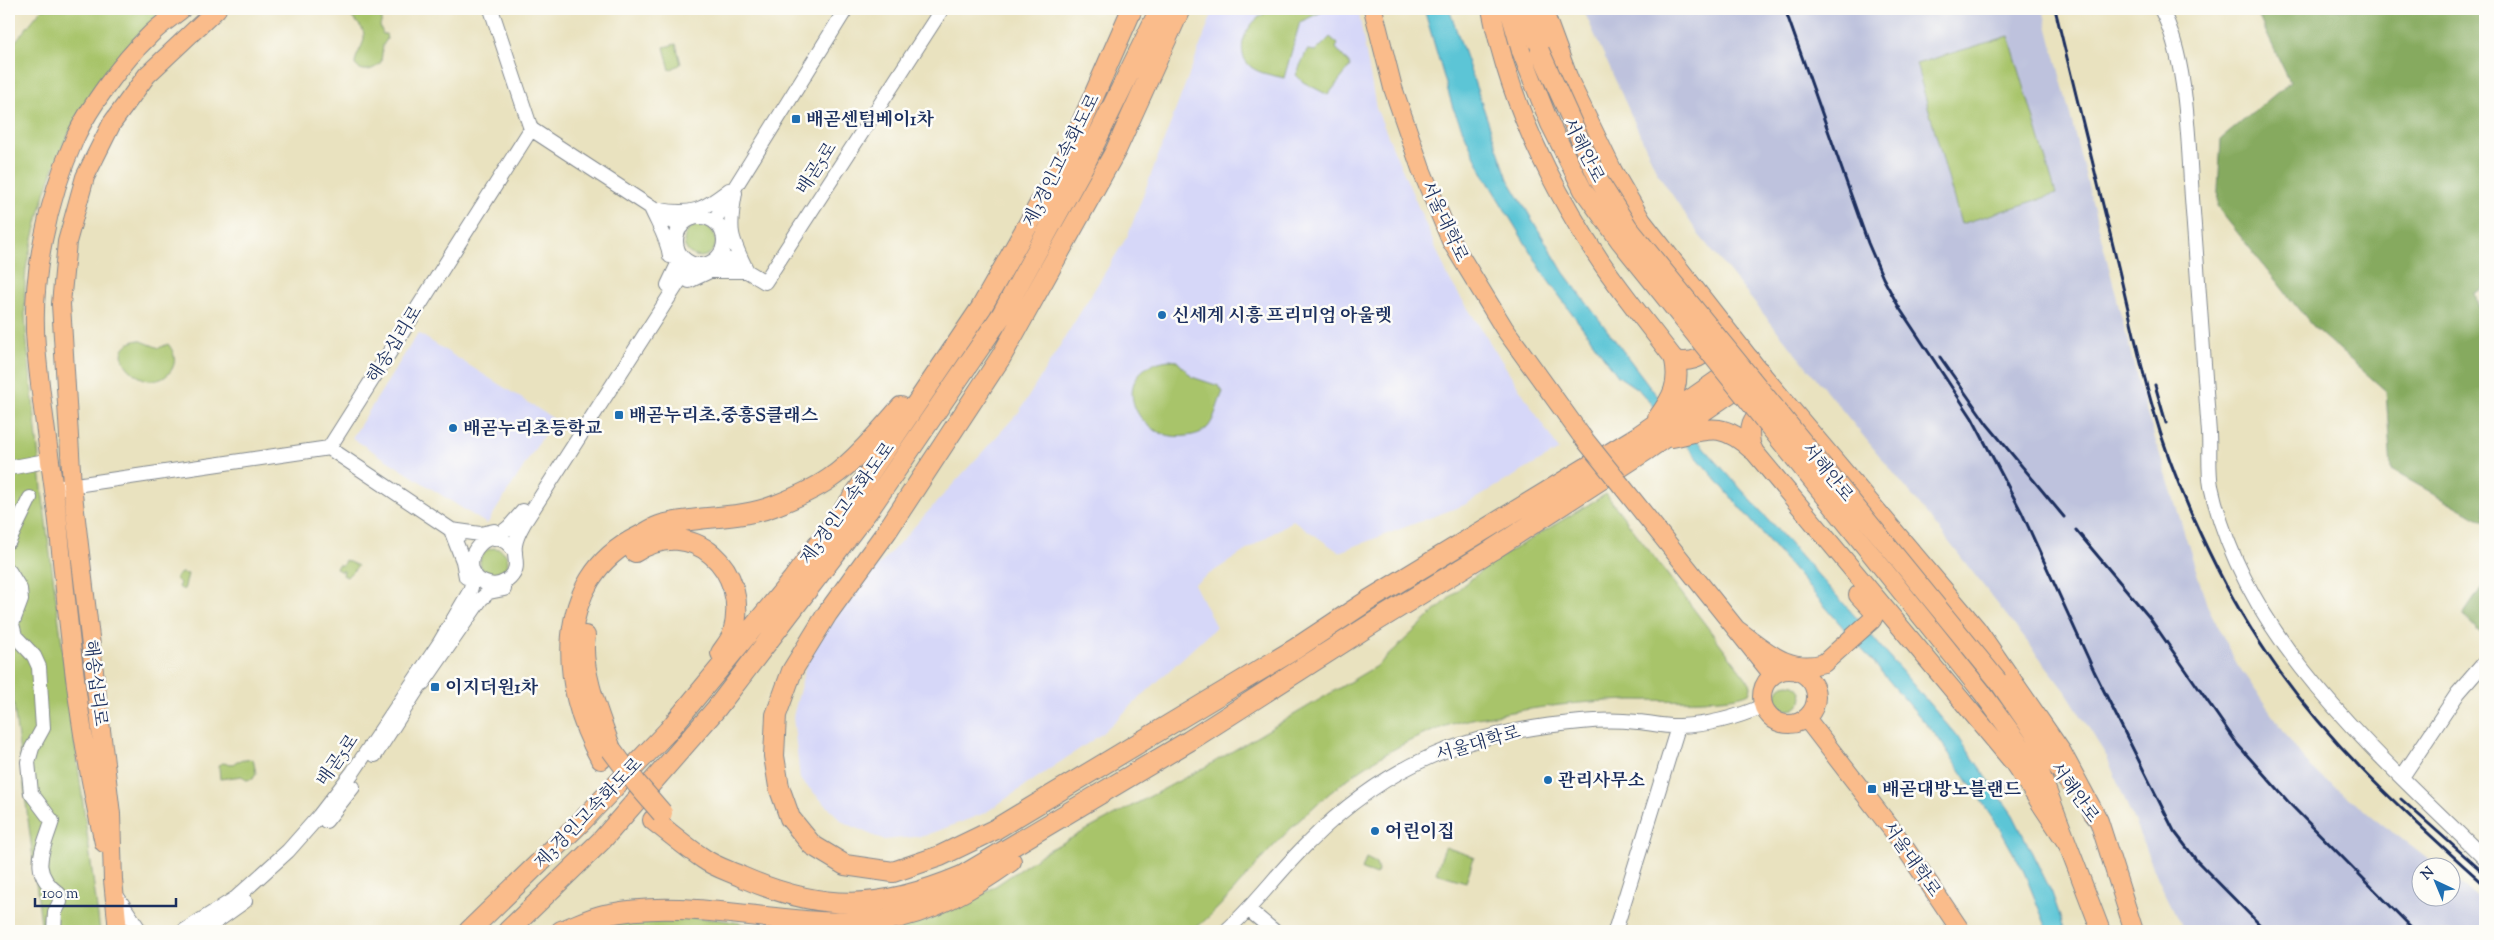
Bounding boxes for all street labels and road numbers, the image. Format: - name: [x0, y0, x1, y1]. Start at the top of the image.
- street label: 제3경인고속화도로: [1018, 90, 1108, 232]
- street label: 서해안로: [1555, 114, 1610, 188]
- street label: 배곧5로: [791, 138, 844, 201]
- street label: 서울대학로: [1413, 177, 1473, 267]
- street label: 해송십리로: [362, 301, 430, 389]
- street label: 제3경인고속화도로: [795, 437, 902, 571]
- street label: 서해안로: [1794, 438, 1858, 508]
- street label: 해송십리로: [76, 639, 112, 728]
- street label: 서울대학로: [1433, 720, 1524, 769]
- street label: 배곧5로: [311, 730, 366, 792]
- street label: 제3경인고속화도로: [529, 753, 650, 876]
- street label: 서해안로: [2042, 757, 2104, 829]
- street label: 서울대학로: [1875, 817, 1946, 903]

